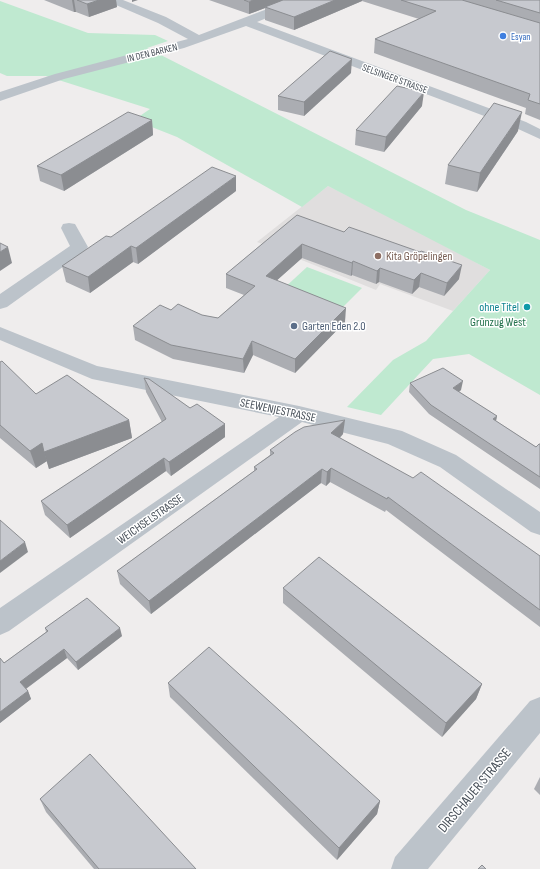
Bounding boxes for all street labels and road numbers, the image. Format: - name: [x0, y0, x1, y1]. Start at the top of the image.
- street label: IN DEN BARKEN: [126, 41, 179, 65]
- street label: SELSINGER STRASSE: [360, 62, 429, 96]
- street label: SEEWENJESTRASSE: [239, 395, 317, 426]
- street label: WEICHSELSTRASSE: [114, 491, 186, 548]
- street label: DIRSCHAUER STRASSE: [434, 745, 515, 836]

